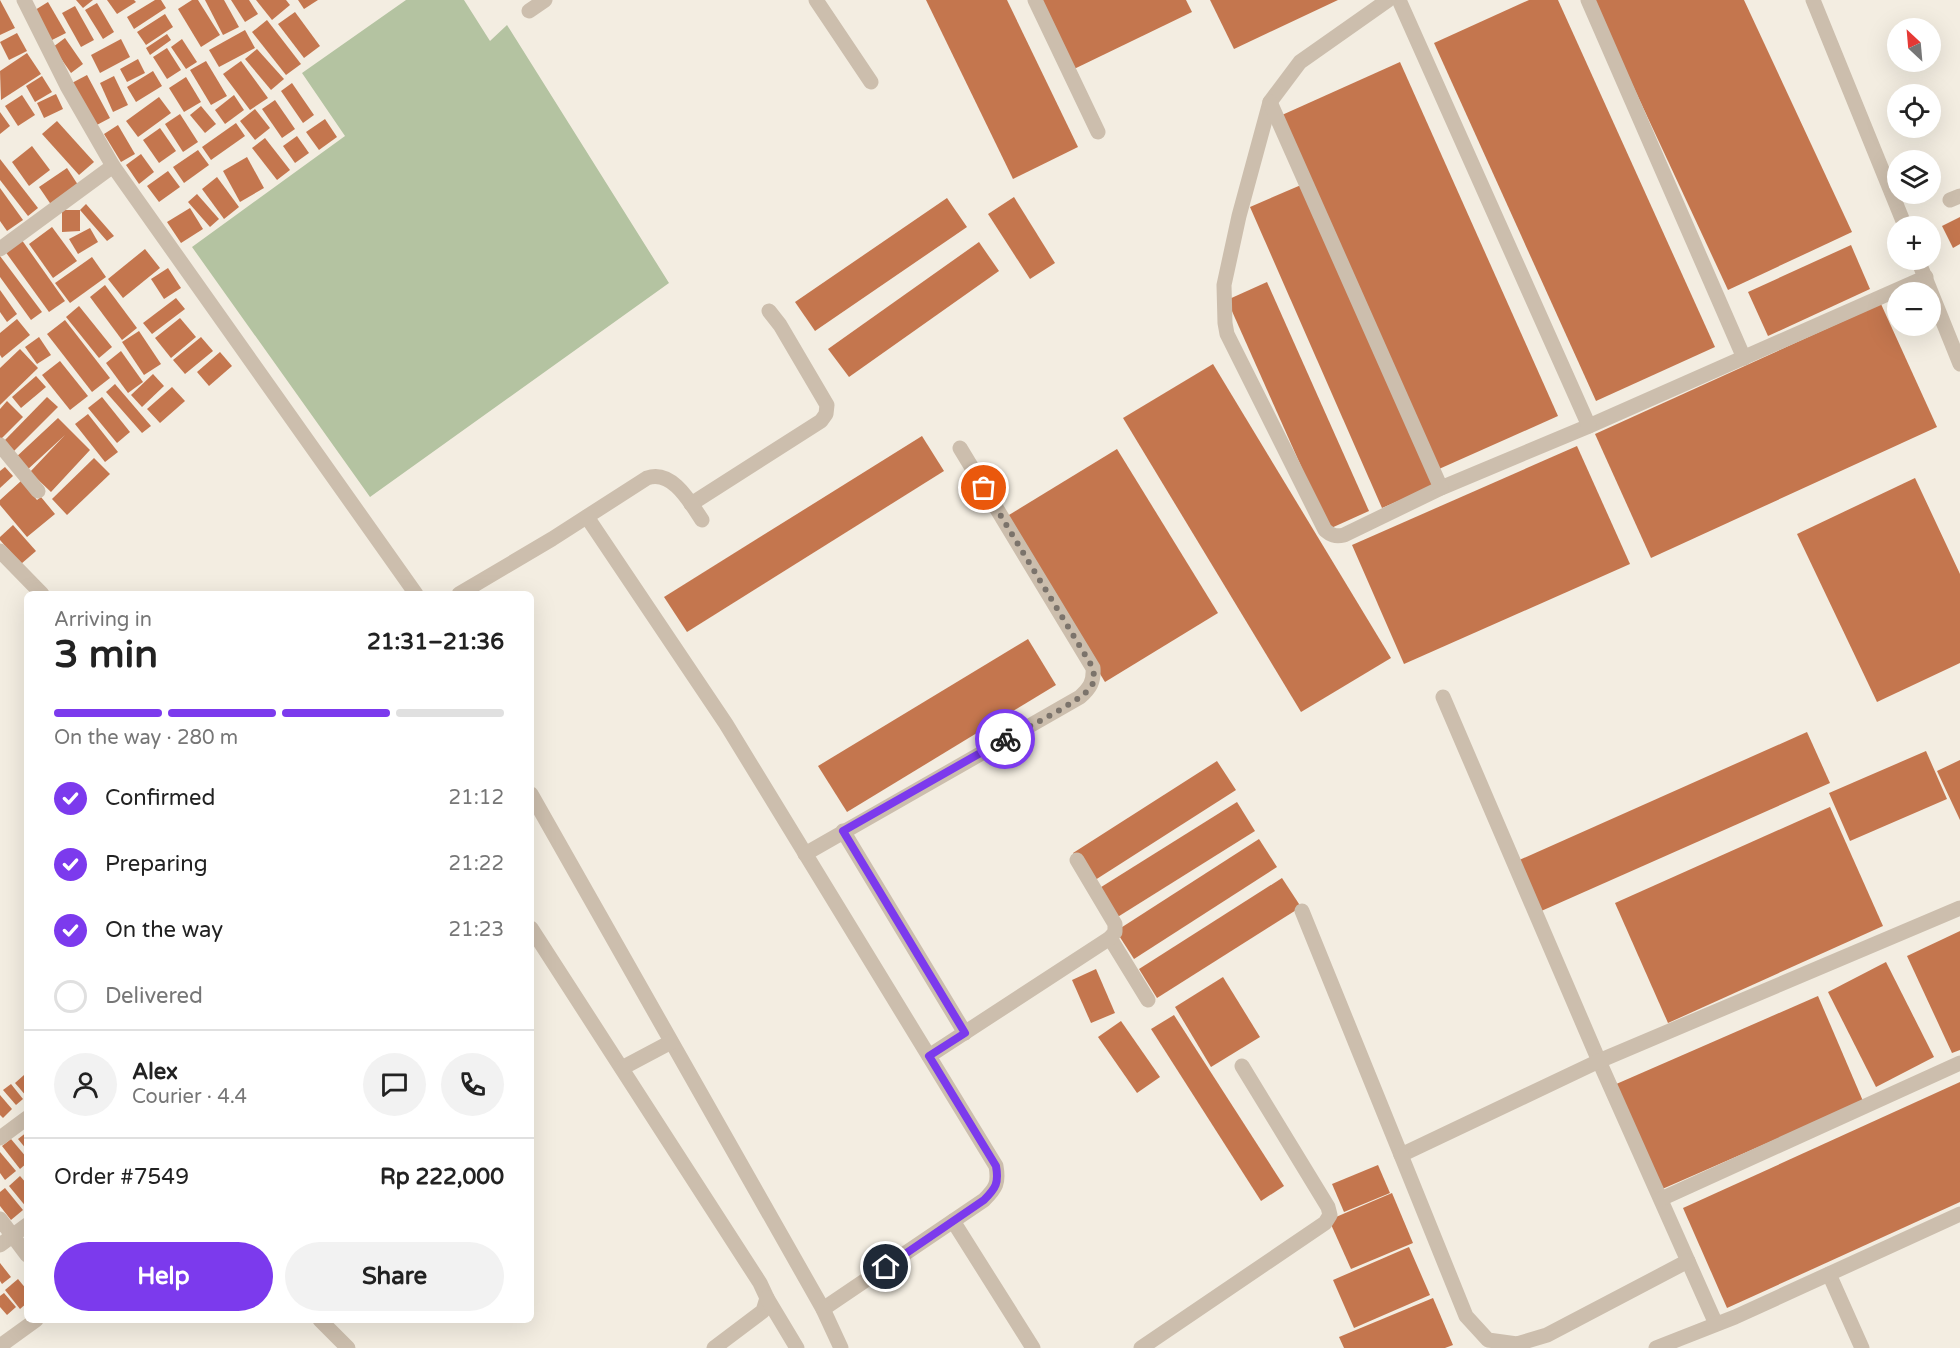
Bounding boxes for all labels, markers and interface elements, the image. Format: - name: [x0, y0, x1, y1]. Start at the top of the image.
- north arrow: [1887, 18, 1941, 72]
- map controls: [1887, 18, 1941, 336]
- button: locate: [1887, 84, 1941, 138]
- button: layers: [1887, 150, 1941, 204]
- button: +: [1887, 216, 1941, 270]
- button: −: [1887, 282, 1941, 336]
- pin: [958, 462, 1009, 513]
- icon: bag: [967, 471, 1000, 504]
- text: Arriving in: [54, 608, 152, 632]
- text: 21:31–21:36: [367, 629, 504, 655]
- text: 3 min: [54, 631, 158, 678]
- courier: [975, 709, 1035, 769]
- icon: bike: [989, 723, 1022, 756]
- text: On the way · 280 m: [54, 726, 238, 750]
- icon: check: [54, 782, 87, 815]
- text: Confirmed: [105, 785, 215, 811]
- text: 21:12: [449, 786, 504, 810]
- icon: check: [54, 848, 87, 881]
- text: Preparing: [105, 851, 208, 877]
- text: 21:22: [449, 852, 504, 876]
- icon: check: [54, 914, 87, 947]
- text: On the way: [105, 917, 223, 943]
- text: 21:23: [449, 918, 504, 942]
- text: Delivered: [105, 983, 203, 1009]
- button: person: [54, 1053, 117, 1116]
- button: chat: [363, 1053, 426, 1116]
- button: phone: [441, 1053, 504, 1116]
- text: Alex: [132, 1059, 178, 1085]
- text: Courier · 4.4: [132, 1085, 247, 1109]
- text: Order #7549: [54, 1164, 189, 1190]
- text: Rp 222,000: [380, 1164, 504, 1190]
- pin: [860, 1241, 911, 1292]
- button: Help: [54, 1242, 273, 1311]
- button: Share: [285, 1242, 504, 1311]
- icon: home: [869, 1250, 902, 1283]

